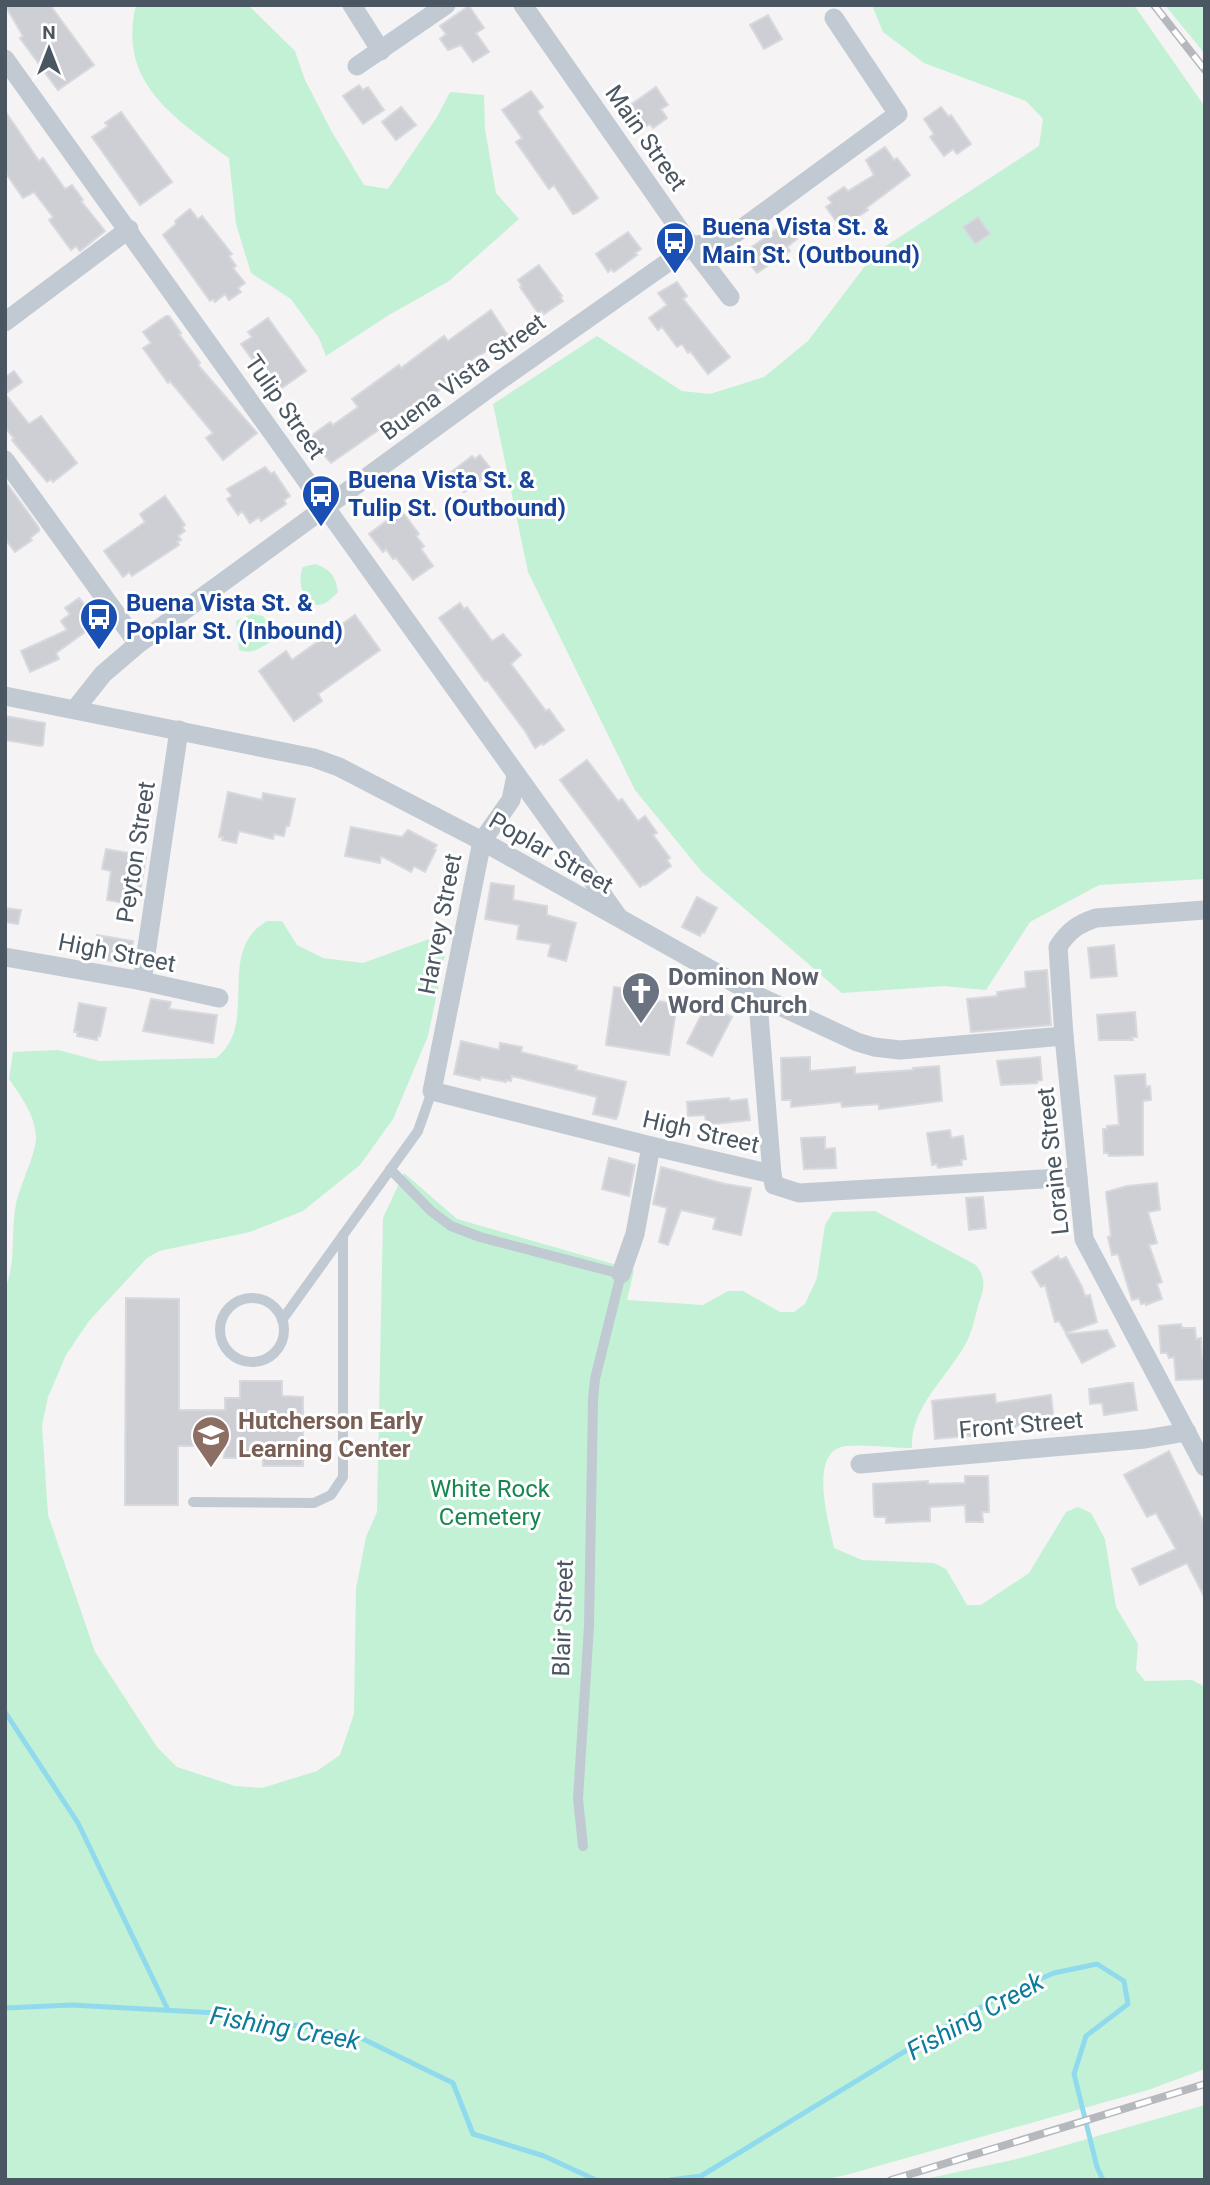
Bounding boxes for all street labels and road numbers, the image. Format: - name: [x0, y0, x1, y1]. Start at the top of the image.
- street label: Main Street: [599, 80, 693, 196]
- street label: Buena Vista Street: [375, 308, 551, 446]
- street label: Tulip Street: [239, 349, 331, 465]
- street label: Peyton Street: [111, 779, 161, 925]
- street label: Poplar Street: [484, 806, 618, 900]
- street label: Harvey Street: [413, 851, 467, 997]
- street label: High Street: [56, 928, 178, 978]
- street label: Loraine Street: [1031, 1086, 1075, 1236]
- street label: High Street: [640, 1105, 762, 1159]
- street label: Front Street: [958, 1406, 1085, 1444]
- street label: Blair Street: [547, 1559, 579, 1677]

